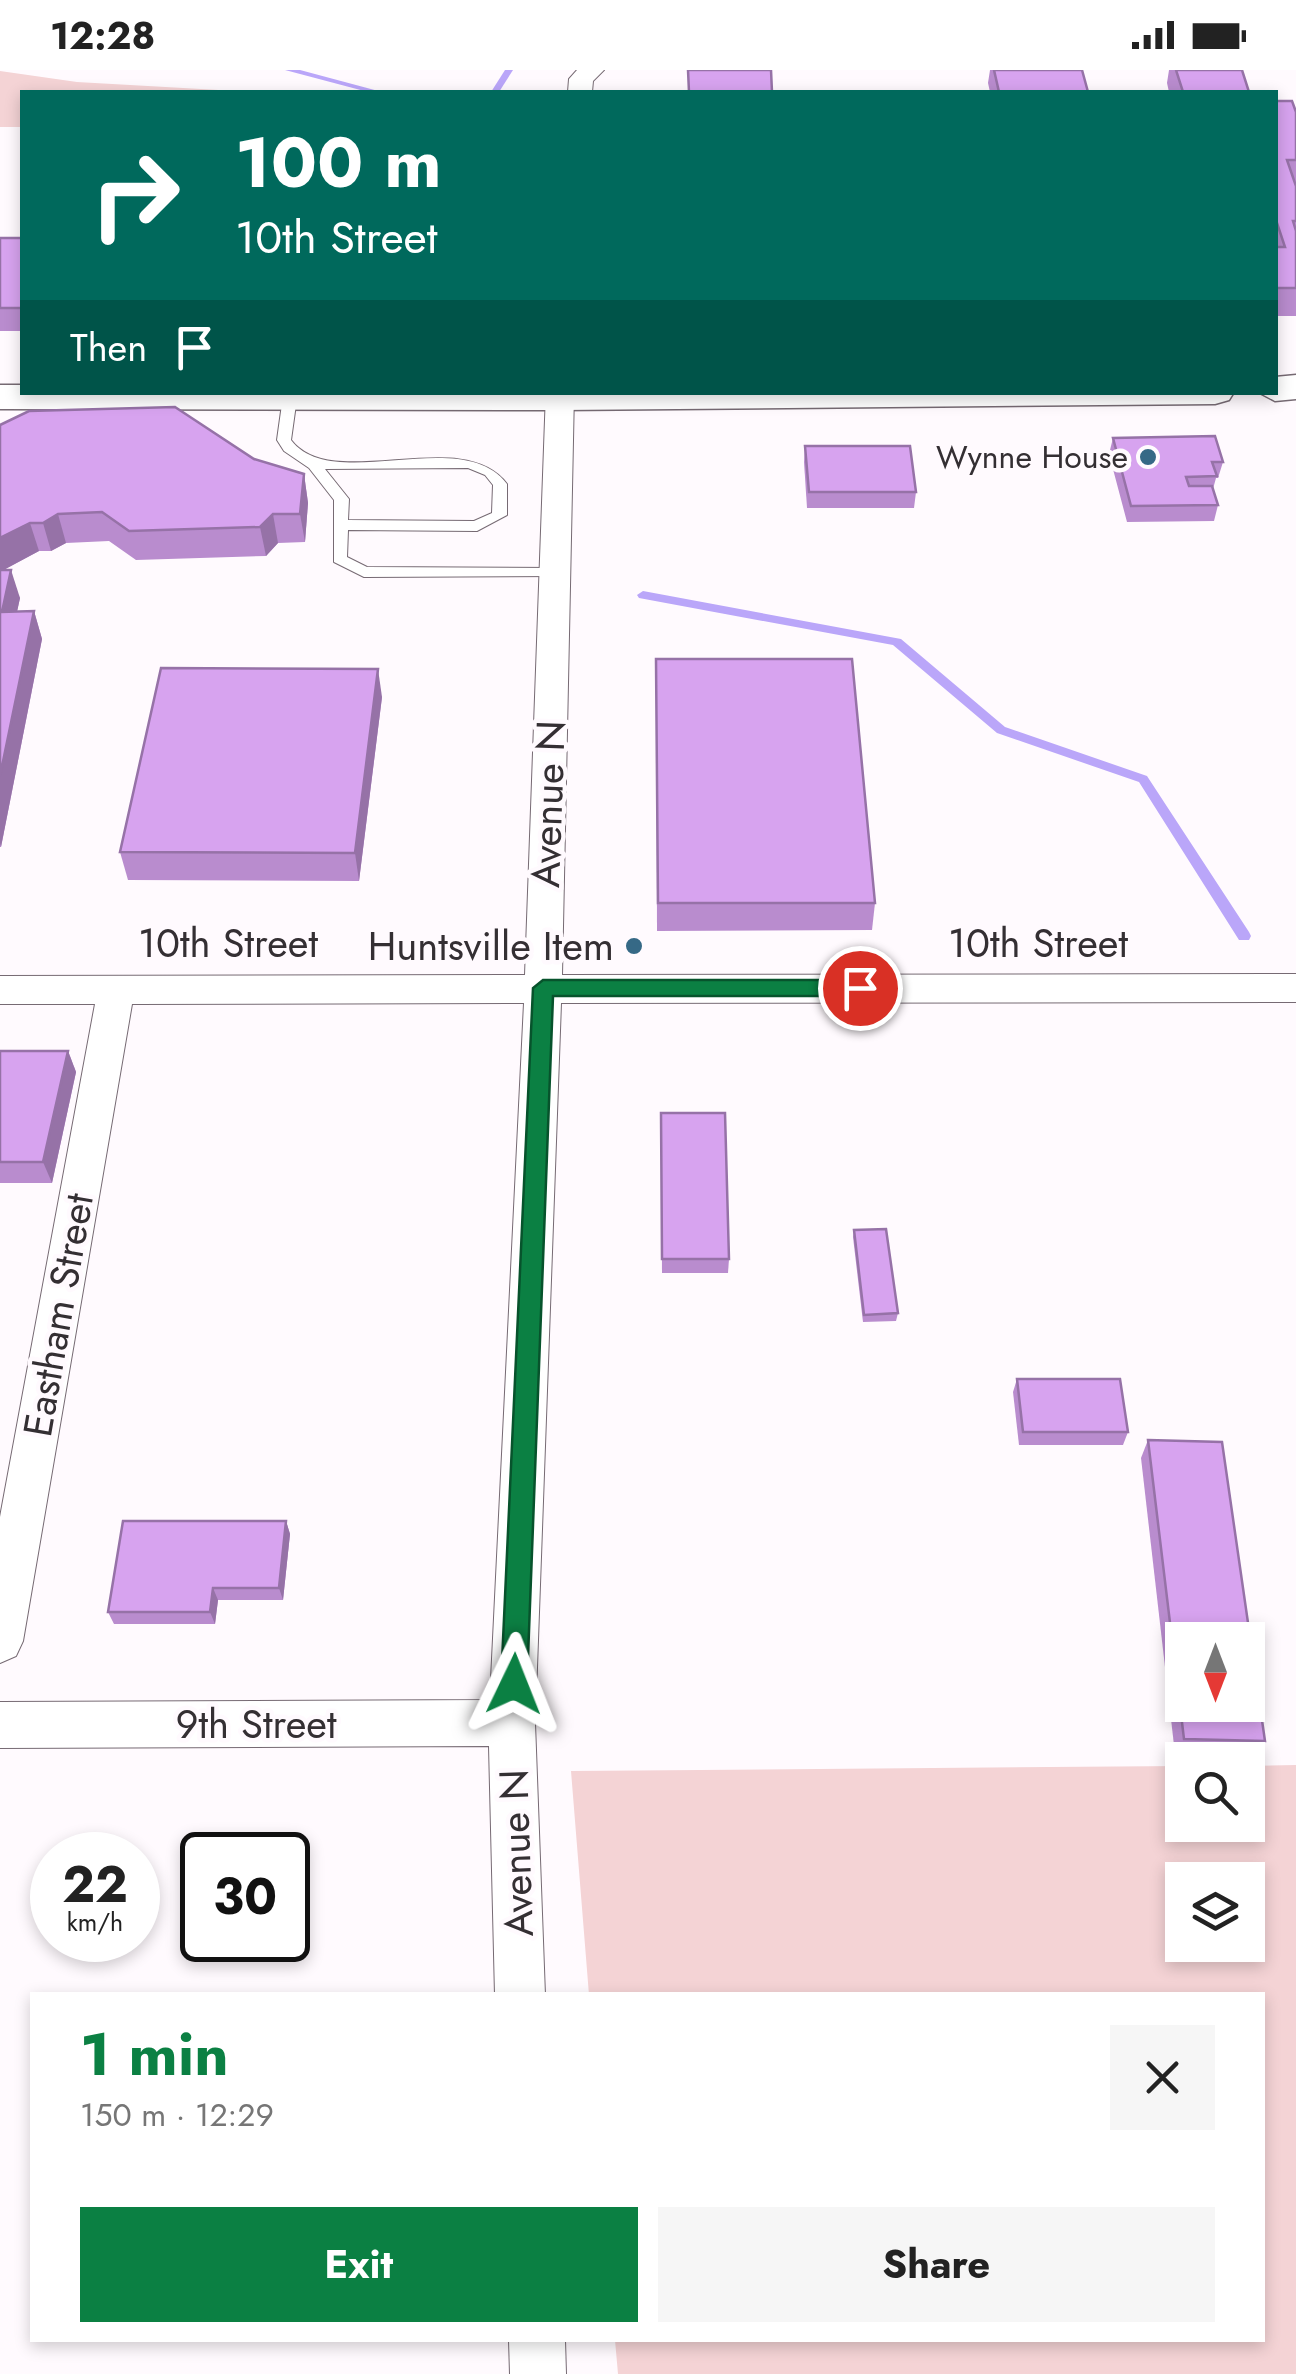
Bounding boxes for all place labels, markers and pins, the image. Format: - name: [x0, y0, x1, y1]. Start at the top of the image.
- place label: Wynne House: [936, 434, 1128, 480]
- marker: Wynne House: [1137, 446, 1159, 468]
- place label: Huntsville Item: [368, 917, 614, 975]
- marker: Huntsville Item: [623, 935, 645, 957]
- pin: [818, 946, 903, 1031]

